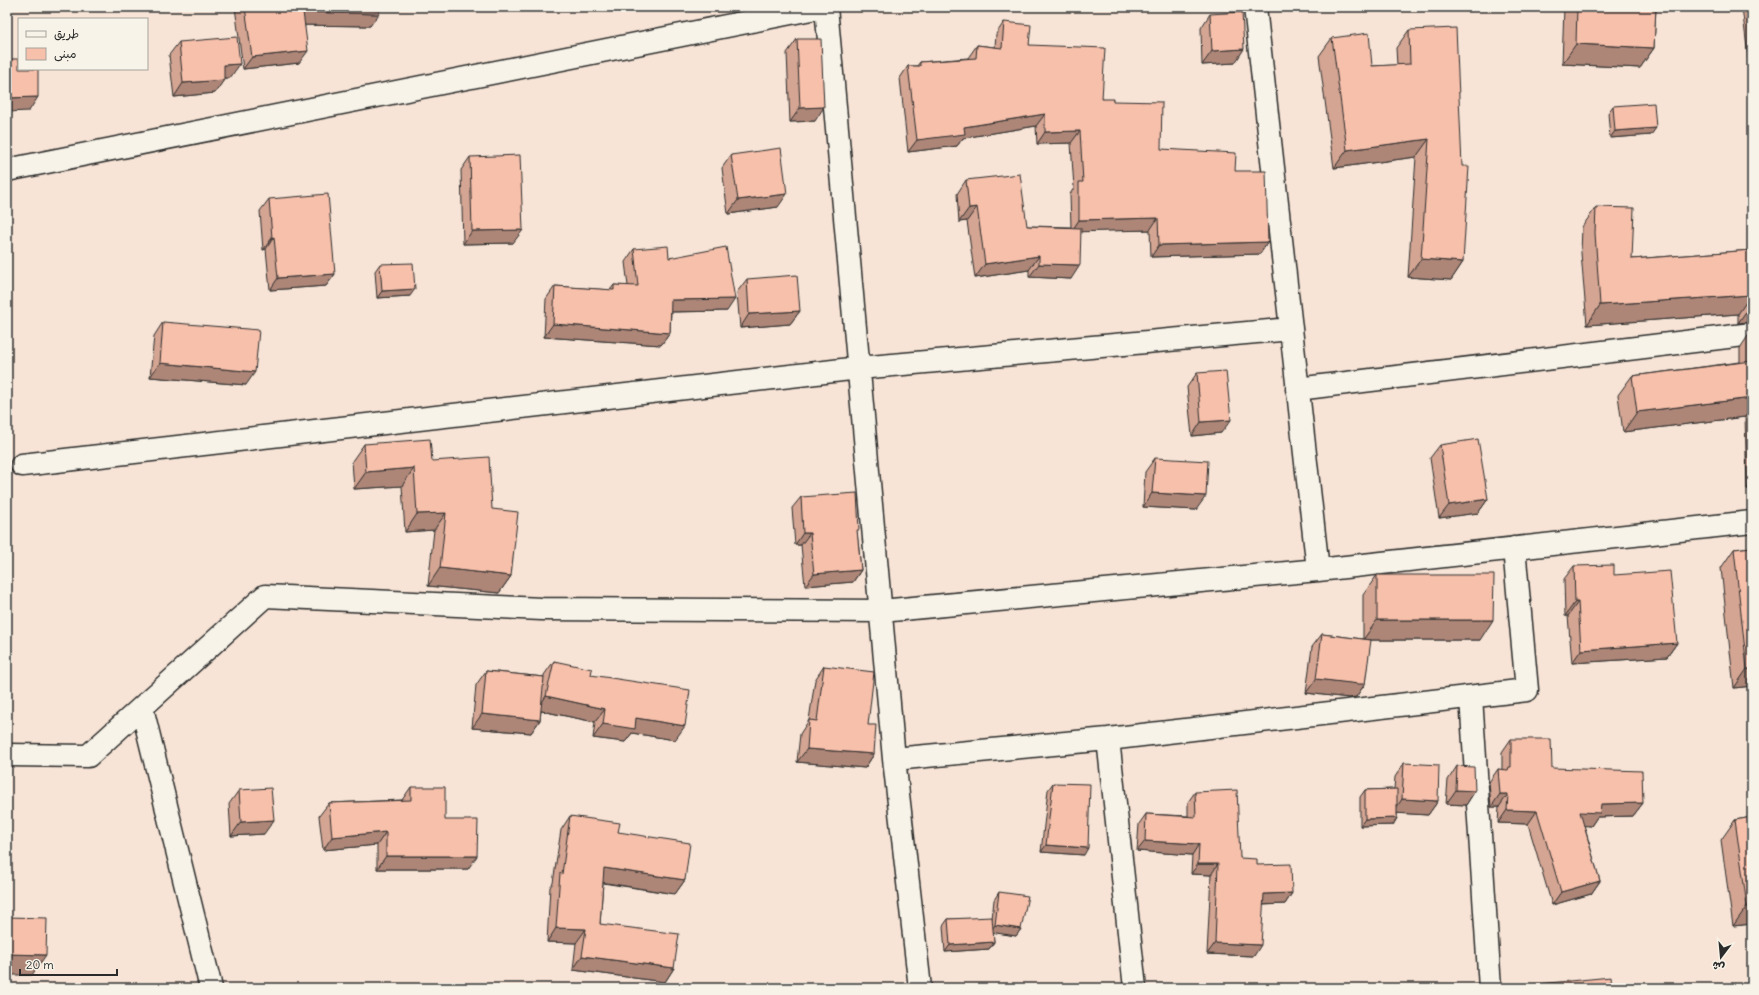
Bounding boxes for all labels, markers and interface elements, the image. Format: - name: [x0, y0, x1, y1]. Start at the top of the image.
- legend: [18, 18, 148, 70]
- text: طريق: [54, 26, 79, 41]
- text: مبنى: [54, 46, 77, 62]
- north arrow: [1701, 937, 1741, 977]
- scale bar: [20, 951, 117, 977]
- text: 20 m: [26, 957, 54, 972]
- text: ش: [1710, 958, 1726, 975]

